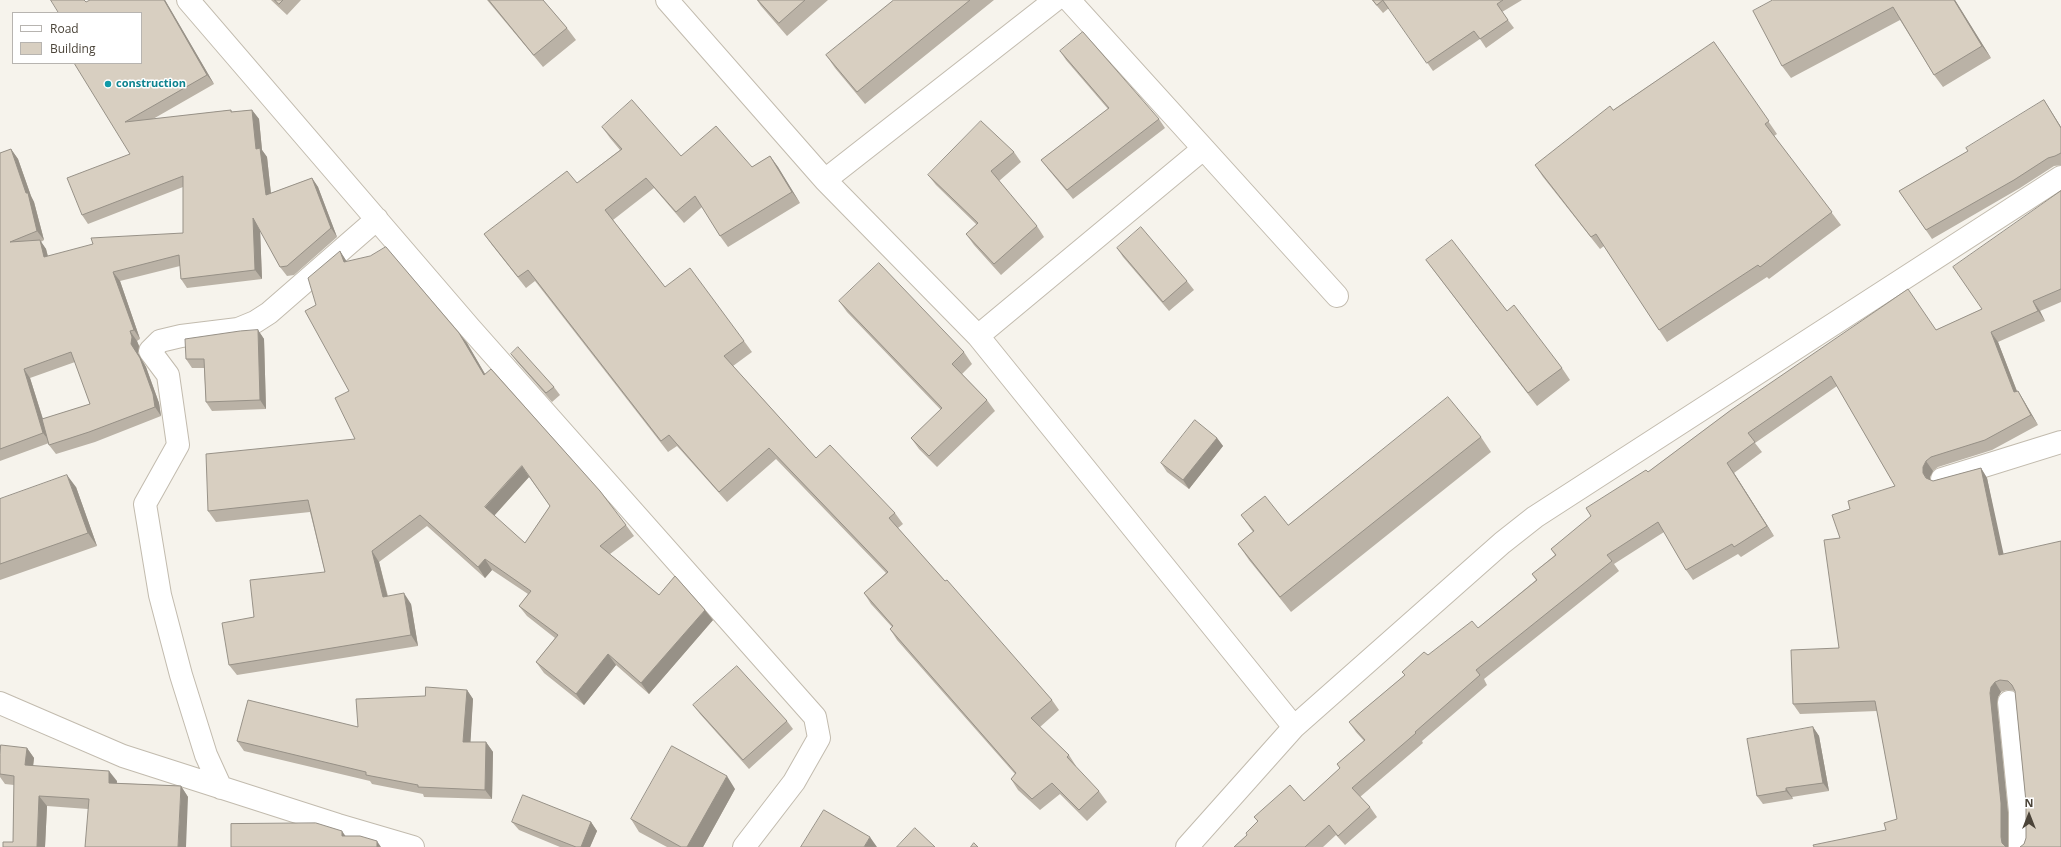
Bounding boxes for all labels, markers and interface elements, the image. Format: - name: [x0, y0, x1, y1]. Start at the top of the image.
- legend: [12, 12, 142, 64]
- text: Road: [50, 20, 79, 37]
- text: Building: [50, 40, 95, 57]
- place label: construction: [116, 77, 186, 91]
- marker: construction: [103, 79, 113, 89]
- north arrow: [2009, 795, 2049, 835]
- text: N: [2025, 795, 2033, 810]

